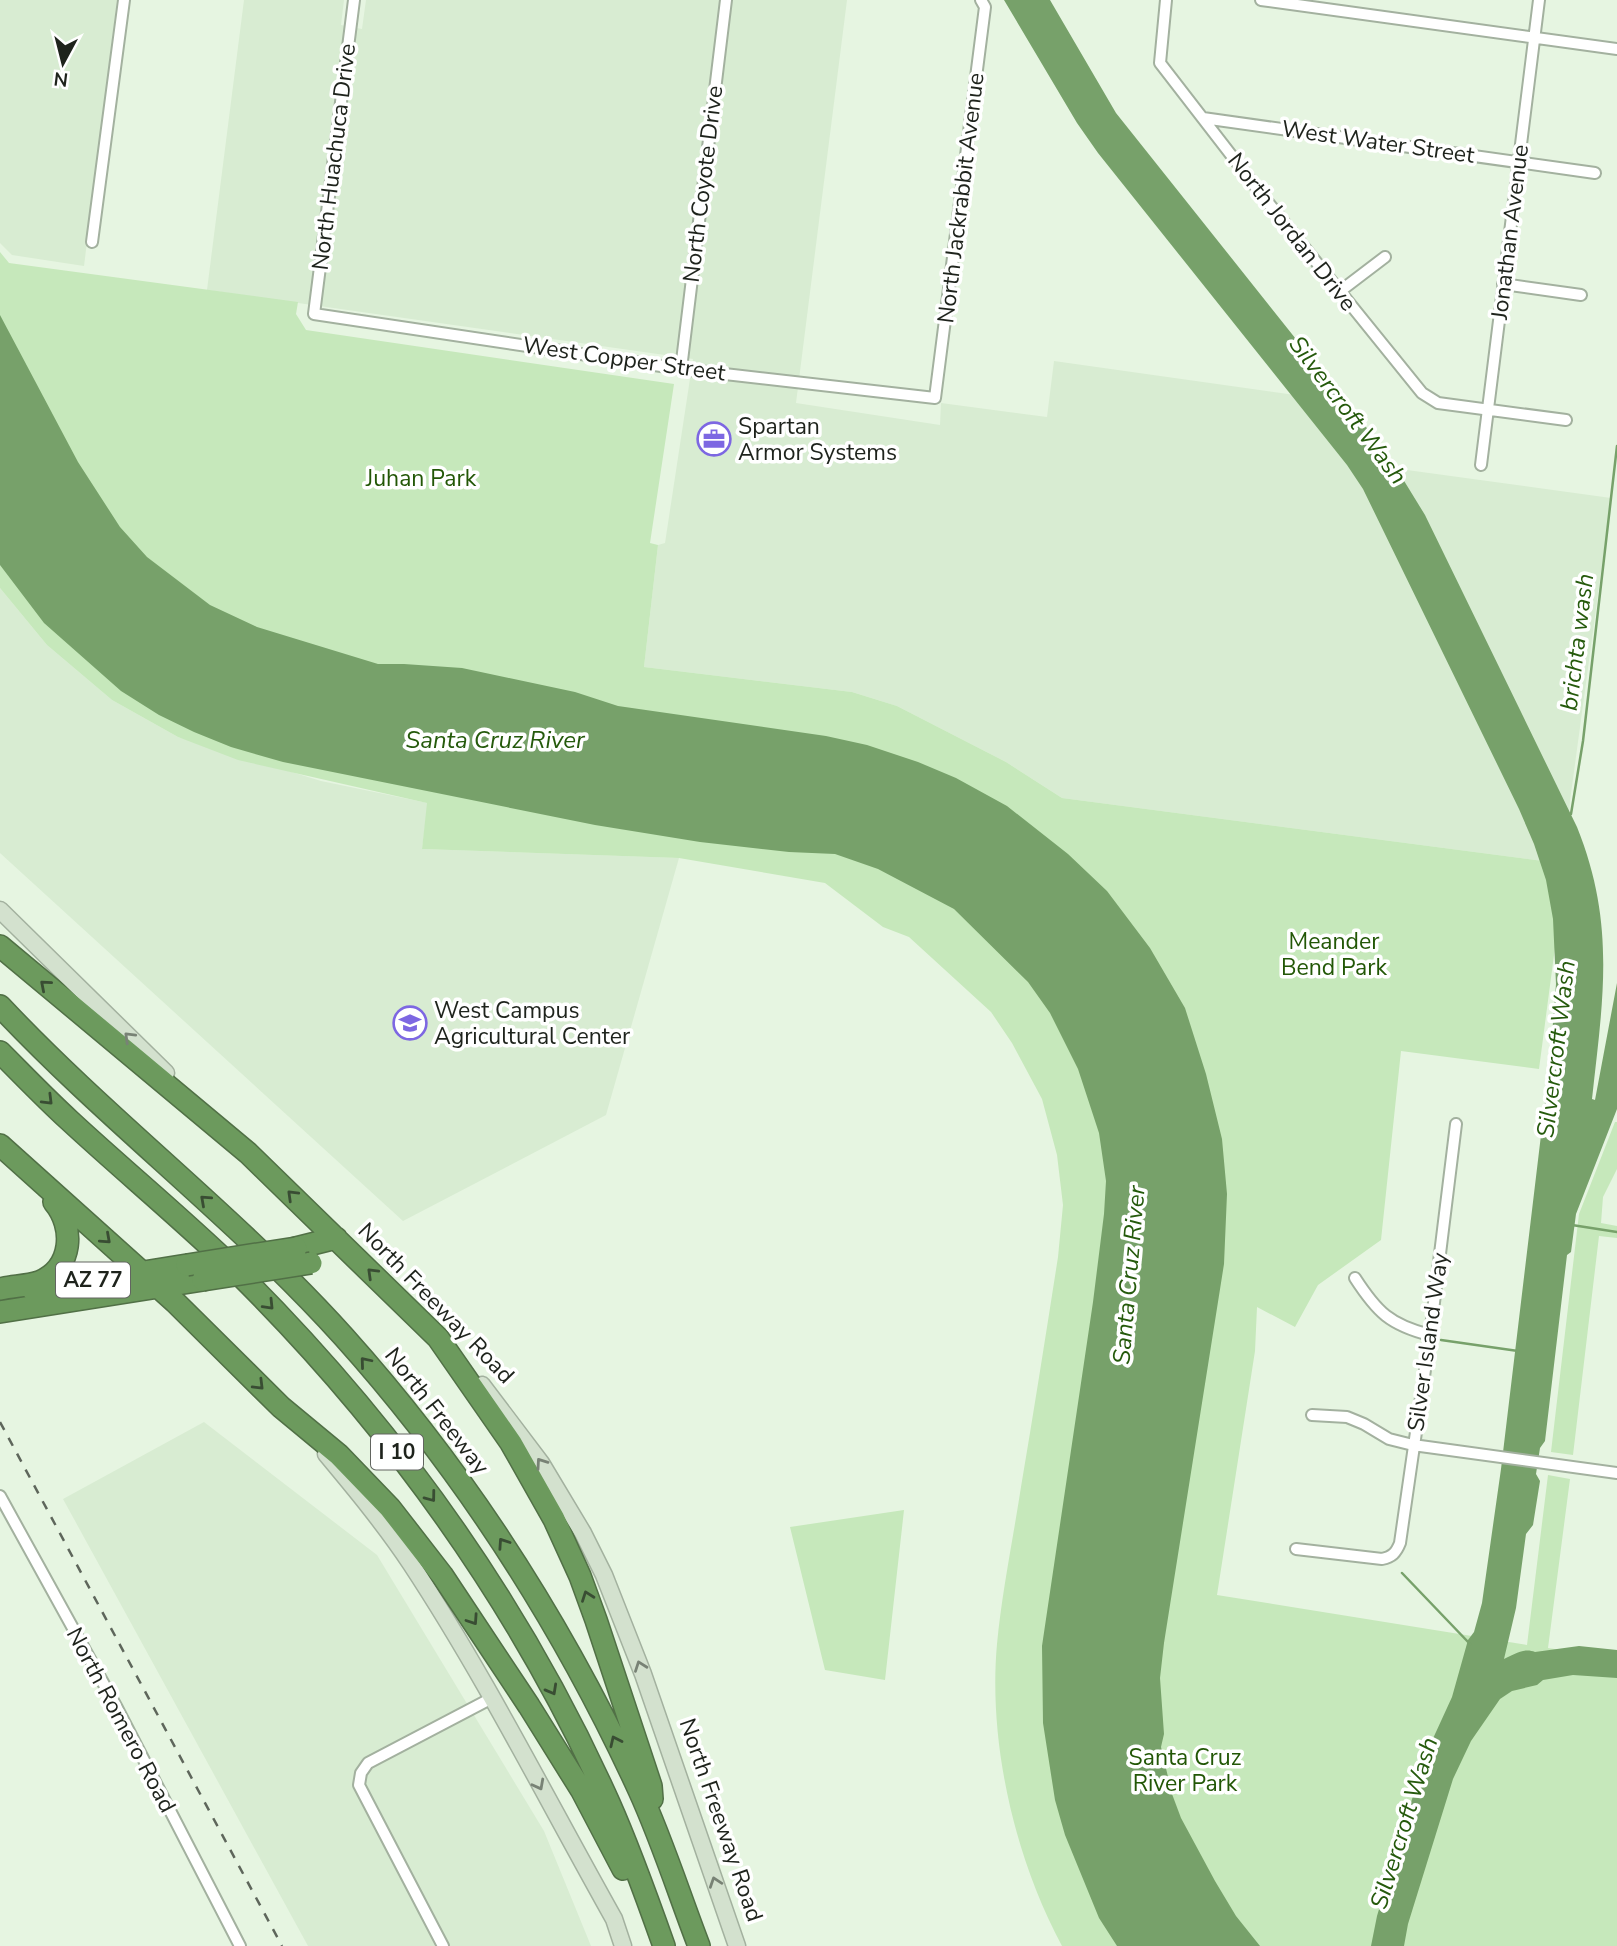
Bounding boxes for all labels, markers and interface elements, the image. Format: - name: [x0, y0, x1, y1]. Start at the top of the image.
- north arrow: [28, 28, 98, 98]
- street label: North Huachuca Drive: [305, 42, 363, 272]
- text: N: [52, 65, 70, 93]
- street label: North Jackrabbit Avenue: [930, 71, 992, 325]
- street label: North Coyote Drive: [676, 84, 730, 284]
- street label: West Water Street: [1280, 113, 1477, 171]
- street label: Jonathan Avenue: [1484, 143, 1536, 322]
- street label: North Jordan Drive: [1220, 146, 1364, 318]
- street label: West Copper Street: [521, 329, 728, 389]
- water label: Silvercroft Wash: [1282, 329, 1414, 491]
- place label: Spartan Armor Systems: [738, 411, 897, 468]
- office icon: Spartan Armor Systems: [695, 420, 733, 458]
- park label: Juhan Park: [365, 463, 477, 494]
- water label: brichta wash: [1553, 572, 1601, 712]
- water label: Santa Cruz River: [405, 724, 586, 756]
- park label: Meander Bend Park: [1281, 926, 1388, 983]
- water label: Silvercroft Wash: [1529, 959, 1583, 1139]
- one-way arrow: [40, 981, 53, 993]
- place label: West Campus Agricultural Center: [434, 995, 631, 1052]
- school or university icon: West Campus Agricultural Center: [391, 1004, 429, 1042]
- one-way arrow: [125, 1032, 138, 1045]
- one-way arrow: [40, 1092, 53, 1105]
- water label: Santa Cruz River: [1105, 1183, 1153, 1366]
- one-way arrow: [287, 1191, 300, 1204]
- one-way arrow: [201, 1196, 214, 1209]
- street label: North Freeway Road: [351, 1216, 521, 1390]
- one-way arrow: [97, 1231, 110, 1243]
- street label: Silver Island Way: [1400, 1250, 1456, 1433]
- road number: AZ 77: [56, 1262, 130, 1298]
- one-way arrow: [367, 1268, 380, 1281]
- one-way arrow: [260, 1297, 273, 1310]
- street label: North Freeway: [378, 1341, 497, 1481]
- one-way arrow: [361, 1358, 373, 1371]
- one-way arrow: [251, 1377, 264, 1390]
- road number: I 10: [371, 1434, 423, 1470]
- one-way arrow: [537, 1458, 549, 1471]
- one-way arrow: [423, 1490, 436, 1502]
- one-way arrow: [499, 1538, 511, 1551]
- one-way arrow: [581, 1591, 595, 1603]
- one-way arrow: [465, 1613, 478, 1626]
- street label: North Romero Road: [59, 1622, 183, 1818]
- one-way arrow: [635, 1661, 649, 1673]
- one-way arrow: [544, 1682, 558, 1695]
- street label: North Freeway Road: [672, 1714, 770, 1926]
- water label: Silvercroft Wash: [1363, 1733, 1445, 1913]
- one-way arrow: [609, 1735, 623, 1748]
- park label: Santa Cruz River Park: [1129, 1742, 1241, 1799]
- one-way arrow: [531, 1778, 544, 1791]
- one-way arrow: [709, 1876, 723, 1888]

